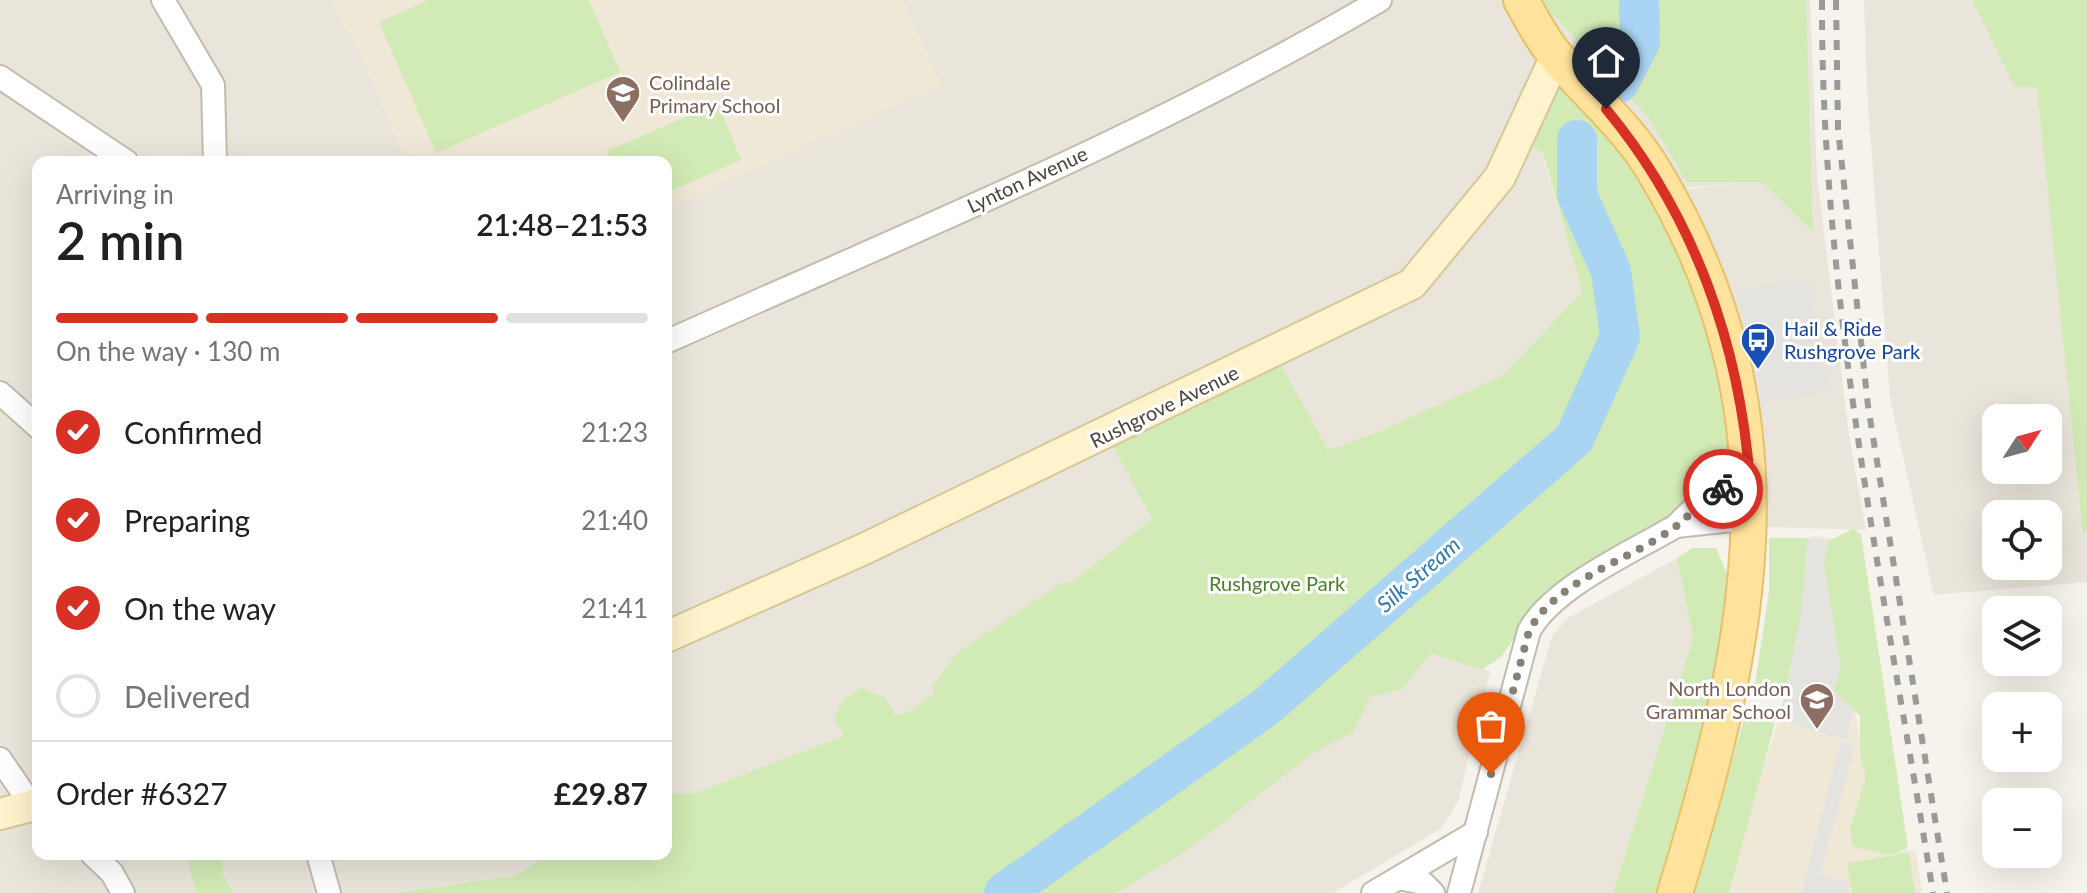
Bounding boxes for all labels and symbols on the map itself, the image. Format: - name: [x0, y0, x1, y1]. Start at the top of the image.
- pin: [1572, 27, 1640, 109]
- place label: Colindale Primary School: [649, 70, 780, 117]
- school or university icon: Colindale Primary School: [604, 74, 642, 124]
- street label: Lynton Avenue: [963, 141, 1091, 217]
- place label: Hail & Ride Rushgrove Park: [1784, 316, 1921, 363]
- bus stop icon: Hail & Ride Rushgrove Park: [1739, 321, 1777, 371]
- street label: Rushgrove Avenue: [1086, 360, 1242, 452]
- north arrow: [1982, 404, 2062, 484]
- courier: [1683, 449, 1763, 529]
- water label: Silk Stream: [1371, 531, 1465, 617]
- park label: Rushgrove Park: [1209, 571, 1346, 595]
- place label: North London Grammar School: [1646, 676, 1791, 723]
- school or university icon: North London Grammar School: [1798, 681, 1836, 731]
- pin: [1457, 692, 1525, 774]

